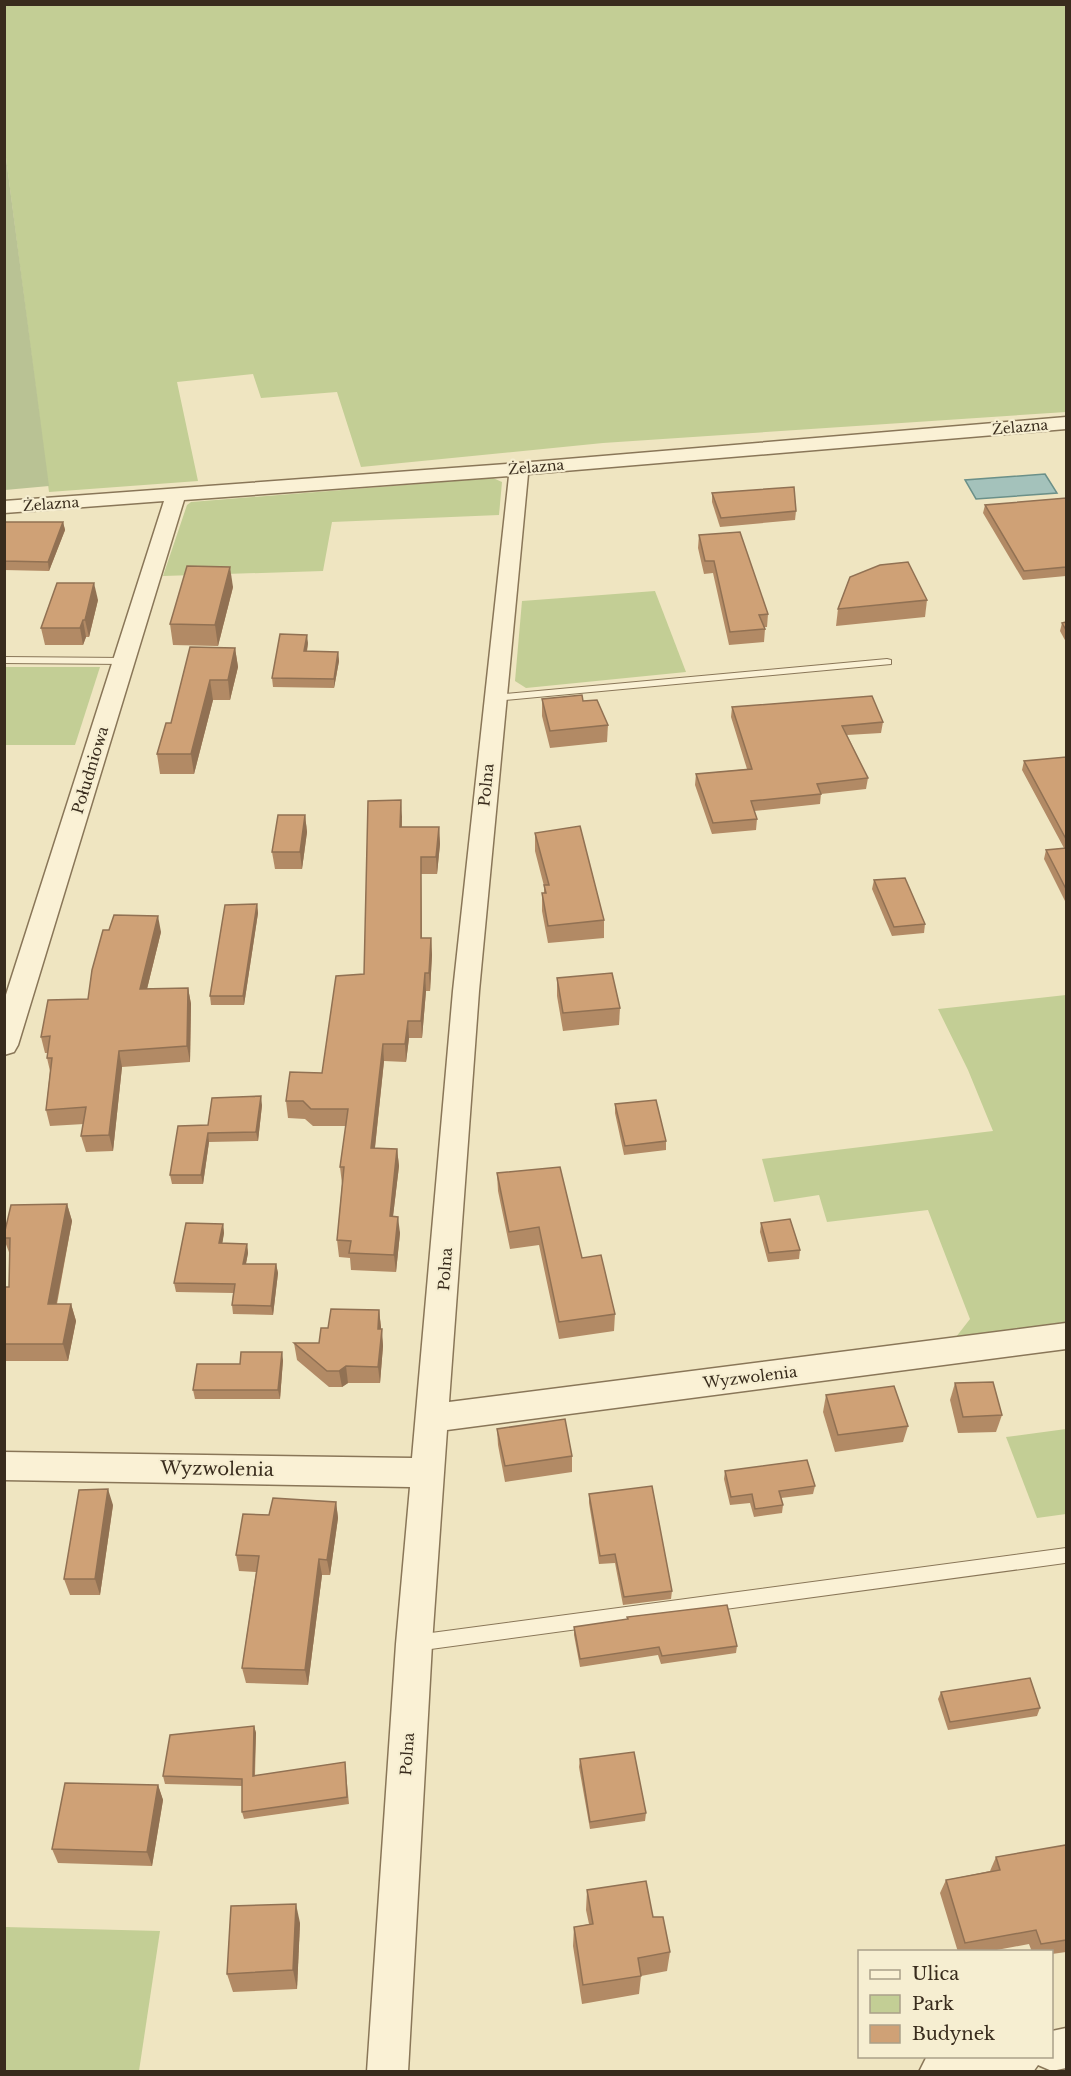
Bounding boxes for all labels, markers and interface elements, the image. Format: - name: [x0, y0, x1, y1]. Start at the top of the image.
- street label: Żelazna: [991, 416, 1049, 438]
- street label: Żelazna: [507, 456, 565, 478]
- street label: Żelazna: [22, 493, 80, 515]
- street label: Południowa: [68, 723, 113, 816]
- street label: Polna: [474, 762, 498, 807]
- street label: Polna: [434, 1246, 456, 1291]
- street label: Wyzwolenia: [701, 1362, 799, 1392]
- street label: Wyzwolenia: [159, 1457, 274, 1481]
- street label: Polna: [396, 1731, 418, 1776]
- legend: [858, 1950, 1053, 2058]
- text: Ulica: [912, 1963, 959, 1985]
- text: Park: [912, 1993, 954, 2015]
- text: Budynek: [912, 2023, 995, 2045]

